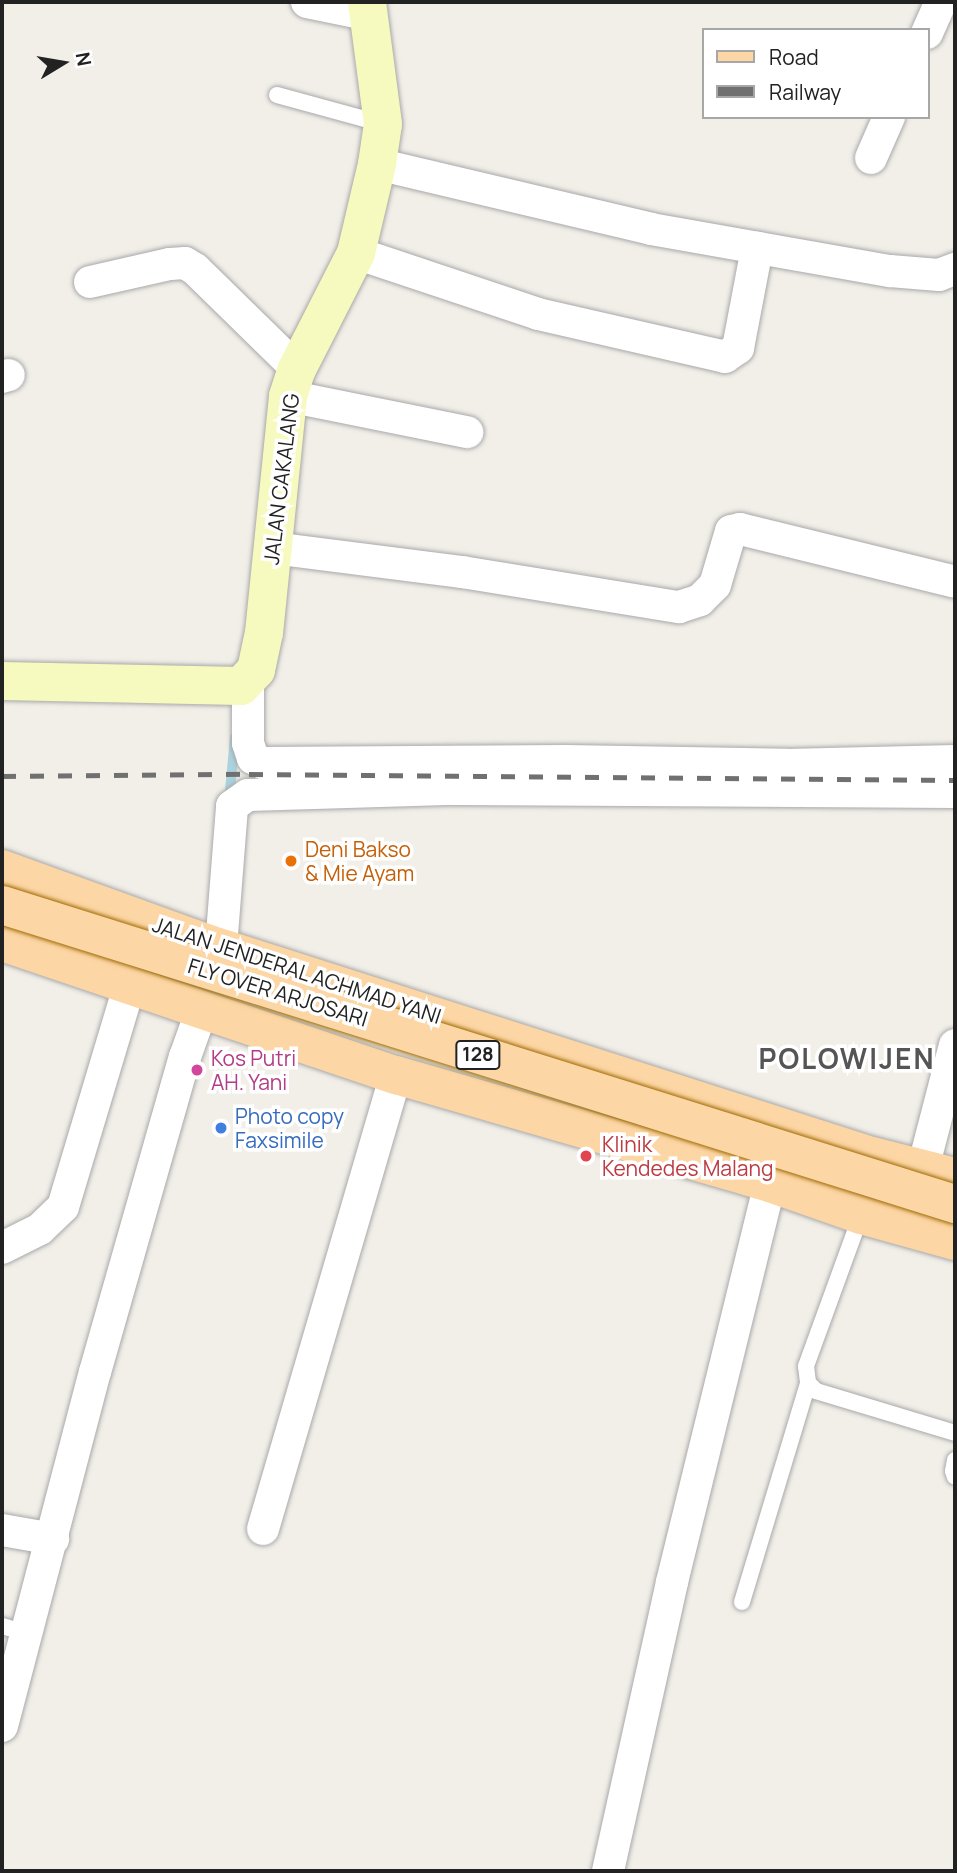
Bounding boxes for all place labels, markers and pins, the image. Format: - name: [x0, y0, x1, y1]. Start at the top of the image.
- place label: Deni Bakso & Mie Ayam: [305, 836, 414, 886]
- marker: Deni Bakso & Mie Ayam: [283, 853, 299, 869]
- place label: Kos Putri AH. Yani: [211, 1045, 296, 1095]
- marker: Kos Putri AH. Yani: [189, 1062, 205, 1078]
- place label: Photo copy Faxsimile: [235, 1103, 344, 1153]
- marker: Photo copy Faxsimile: [213, 1120, 229, 1136]
- place label: Klinik Kendedes Malang: [602, 1131, 773, 1181]
- marker: Klinik Kendedes Malang: [576, 1146, 596, 1166]

